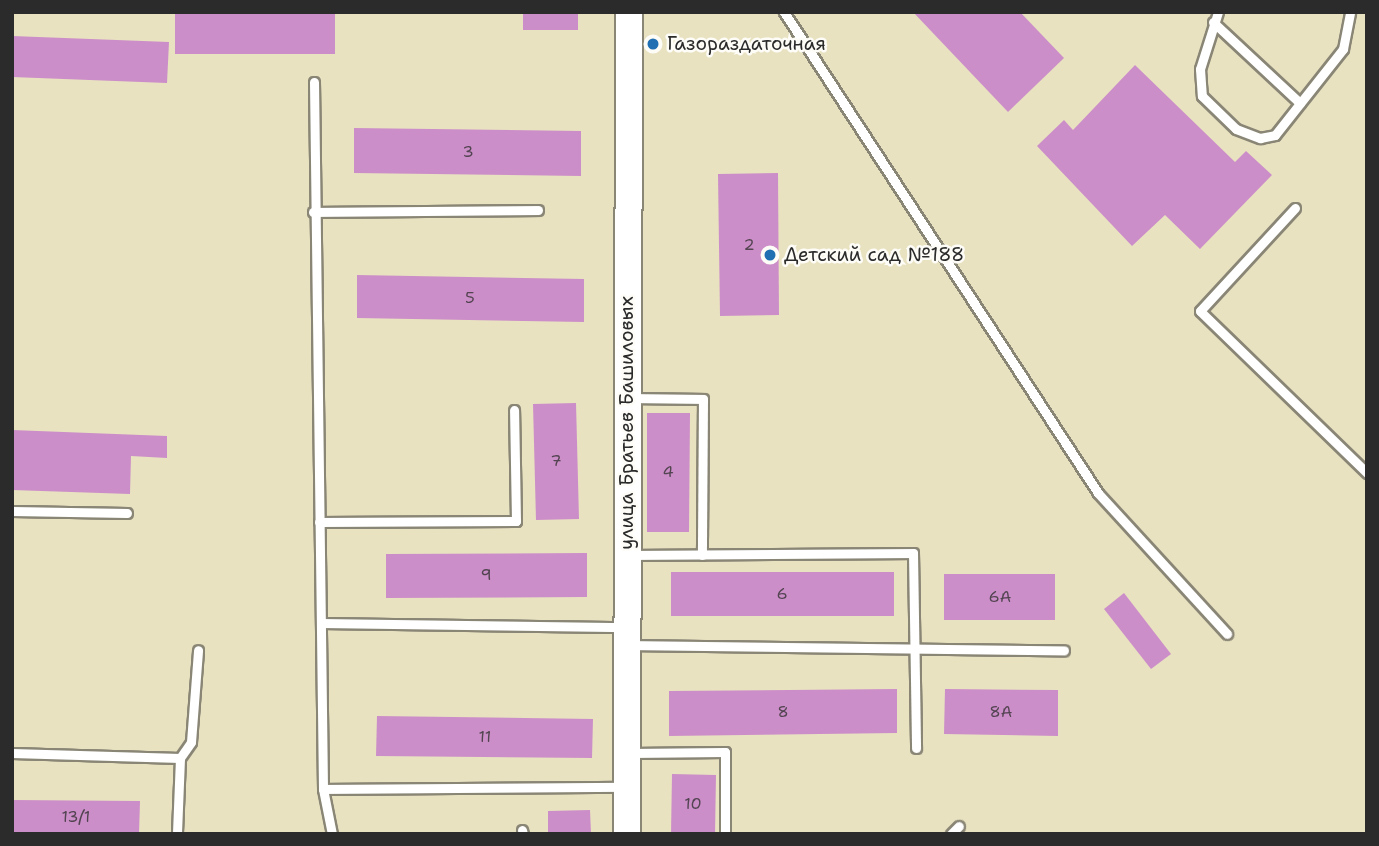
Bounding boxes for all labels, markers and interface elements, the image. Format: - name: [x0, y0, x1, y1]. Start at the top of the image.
- place label: Газораздаточная: [667, 33, 826, 55]
- marker: Газораздаточная: [645, 36, 661, 52]
- house number: 3: [462, 142, 474, 162]
- house number: 2: [743, 235, 755, 255]
- place label: Детский сад №188: [784, 244, 964, 266]
- marker: Детский сад №188: [762, 247, 778, 263]
- house number: 5: [465, 288, 475, 308]
- street label: улица Братьев Башиловых: [616, 296, 638, 550]
- house number: 7: [550, 451, 562, 471]
- house number: 4: [662, 462, 674, 482]
- house number: 9: [480, 565, 492, 585]
- house number: 6: [776, 584, 788, 604]
- house number: 6А: [989, 587, 1011, 607]
- house number: 8: [777, 702, 789, 722]
- house number: 8А: [990, 702, 1012, 722]
- house number: 11: [479, 727, 491, 747]
- house number: 10: [684, 794, 702, 814]
- house number: 13/1: [61, 807, 91, 827]

